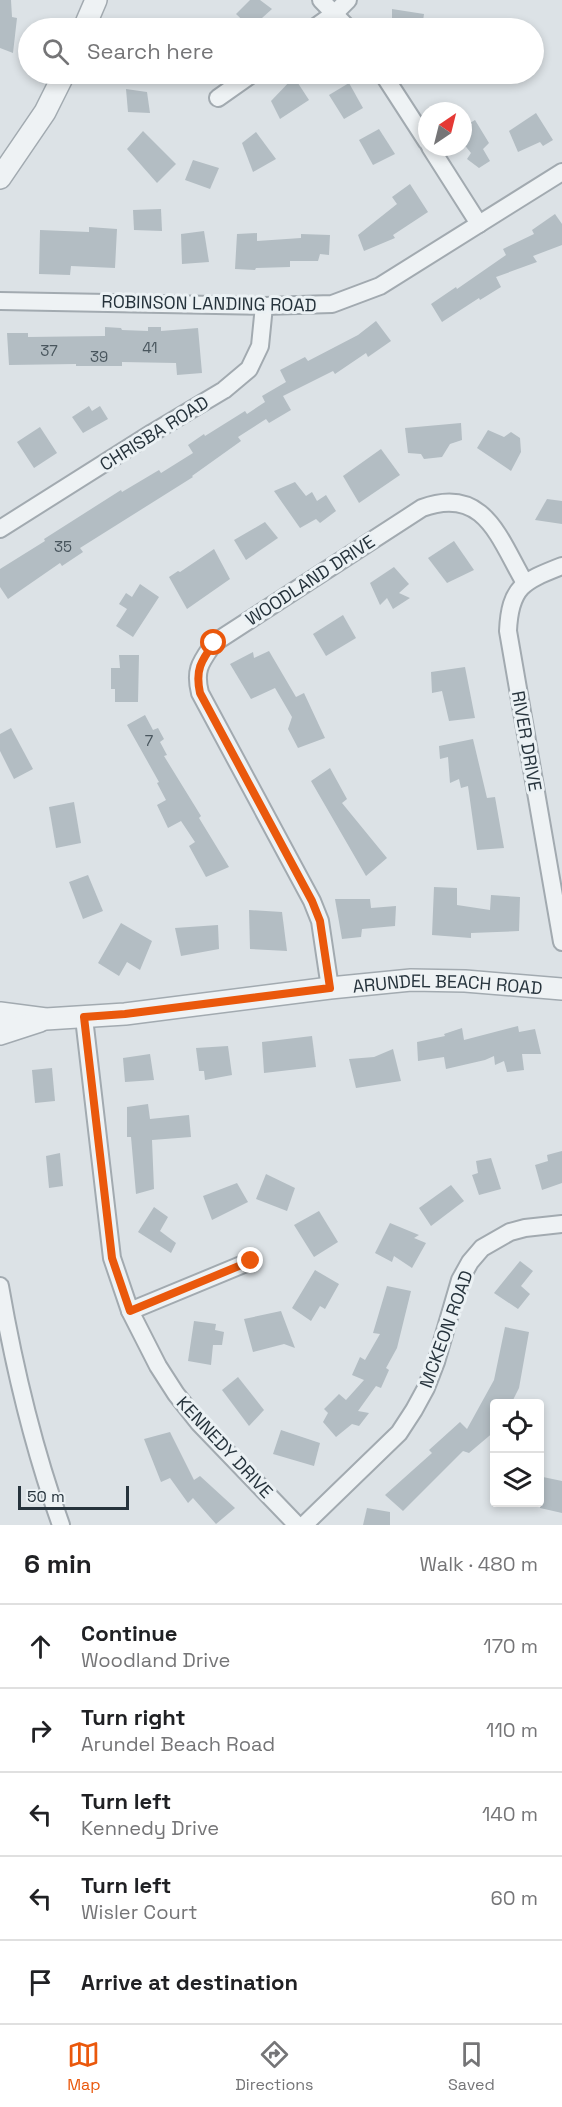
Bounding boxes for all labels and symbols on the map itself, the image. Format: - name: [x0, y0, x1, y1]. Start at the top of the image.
- north arrow: [418, 102, 472, 156]
- street label: ROBINSON LANDING ROAD: [101, 290, 317, 316]
- house number: 41: [142, 338, 158, 357]
- house number: 37: [40, 341, 58, 360]
- house number: 39: [90, 347, 108, 366]
- street label: CHRISBA ROAD: [95, 390, 213, 476]
- street label: WOODLAND DRIVE: [241, 530, 379, 630]
- house number: 35: [54, 537, 72, 556]
- route start: [200, 629, 226, 655]
- street label: RIVER DRIVE: [507, 689, 547, 793]
- house number: 7: [145, 731, 153, 750]
- street label: ARUNDEL BEACH ROAD: [351, 968, 543, 999]
- route end: [237, 1247, 263, 1273]
- street label: MCKEON ROAD: [414, 1267, 478, 1391]
- street label: KENNEDY DRIVE: [172, 1391, 278, 1503]
- scale bar: [18, 1483, 129, 1510]

